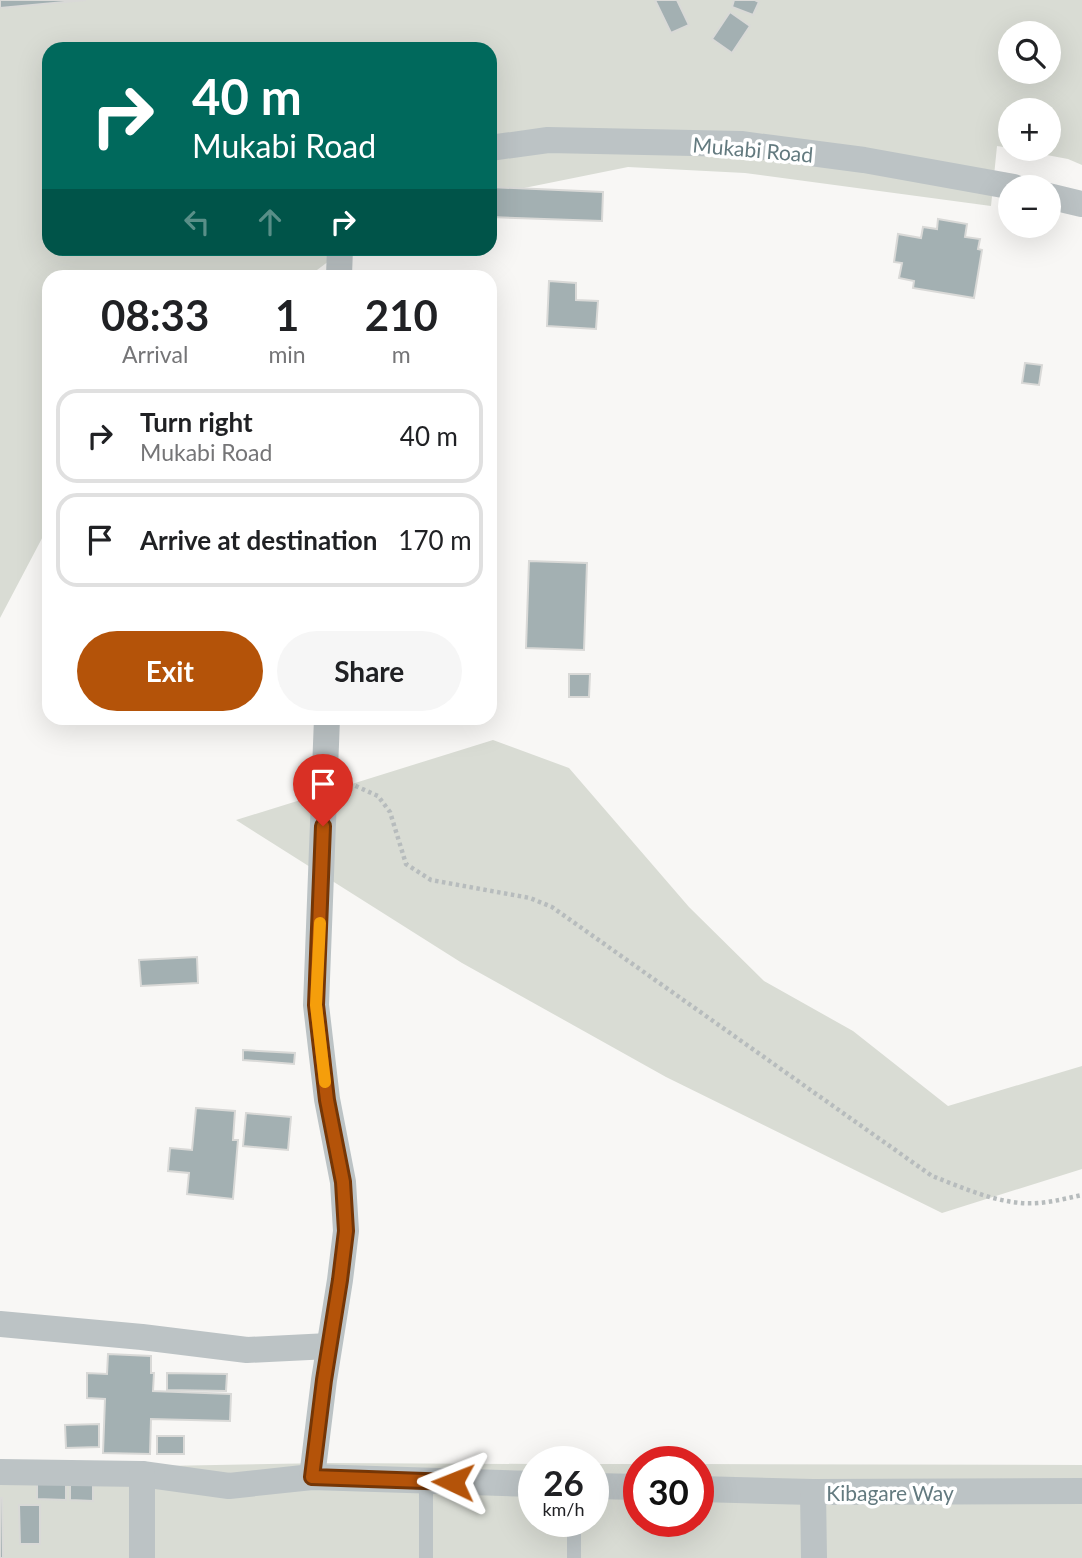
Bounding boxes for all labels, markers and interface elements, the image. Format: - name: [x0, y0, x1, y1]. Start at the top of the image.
- map controls: [998, 21, 1061, 238]
- button: search: [998, 21, 1061, 84]
- text: 40 m: [192, 67, 302, 125]
- icon: right: [77, 70, 168, 161]
- button: +: [998, 98, 1061, 161]
- text: Mukabi Road: [192, 126, 376, 165]
- street label: Mukabi Road: [692, 131, 814, 167]
- button: −: [998, 175, 1061, 238]
- icon: left: [178, 203, 216, 241]
- icon: ahead: [251, 203, 289, 241]
- icon: right: [324, 203, 362, 241]
- text: 08:33: [101, 290, 209, 340]
- text: 1: [275, 290, 299, 340]
- text: 210: [365, 290, 438, 340]
- text: Arrival: [122, 340, 188, 368]
- text: min: [268, 340, 306, 368]
- text: m: [392, 340, 411, 368]
- text: Turn right: [140, 406, 253, 438]
- icon: right: [81, 417, 119, 455]
- text: 40 m: [400, 420, 458, 452]
- text: Mukabi Road: [140, 438, 272, 466]
- icon: arrive: [81, 521, 119, 559]
- text: Arrive at destination: [140, 524, 377, 556]
- text: 170 m: [398, 524, 472, 556]
- button: Exit: [77, 631, 263, 711]
- button: Share: [277, 631, 462, 711]
- pin: [293, 754, 353, 826]
- icon: arrive: [304, 765, 342, 803]
- position arrow: [416, 1445, 490, 1519]
- speed limit sign: 30: [623, 1446, 714, 1537]
- text: 26: [543, 1461, 584, 1503]
- street label: Kibagare Way: [826, 1480, 954, 1505]
- text: km/h: [542, 1498, 585, 1520]

